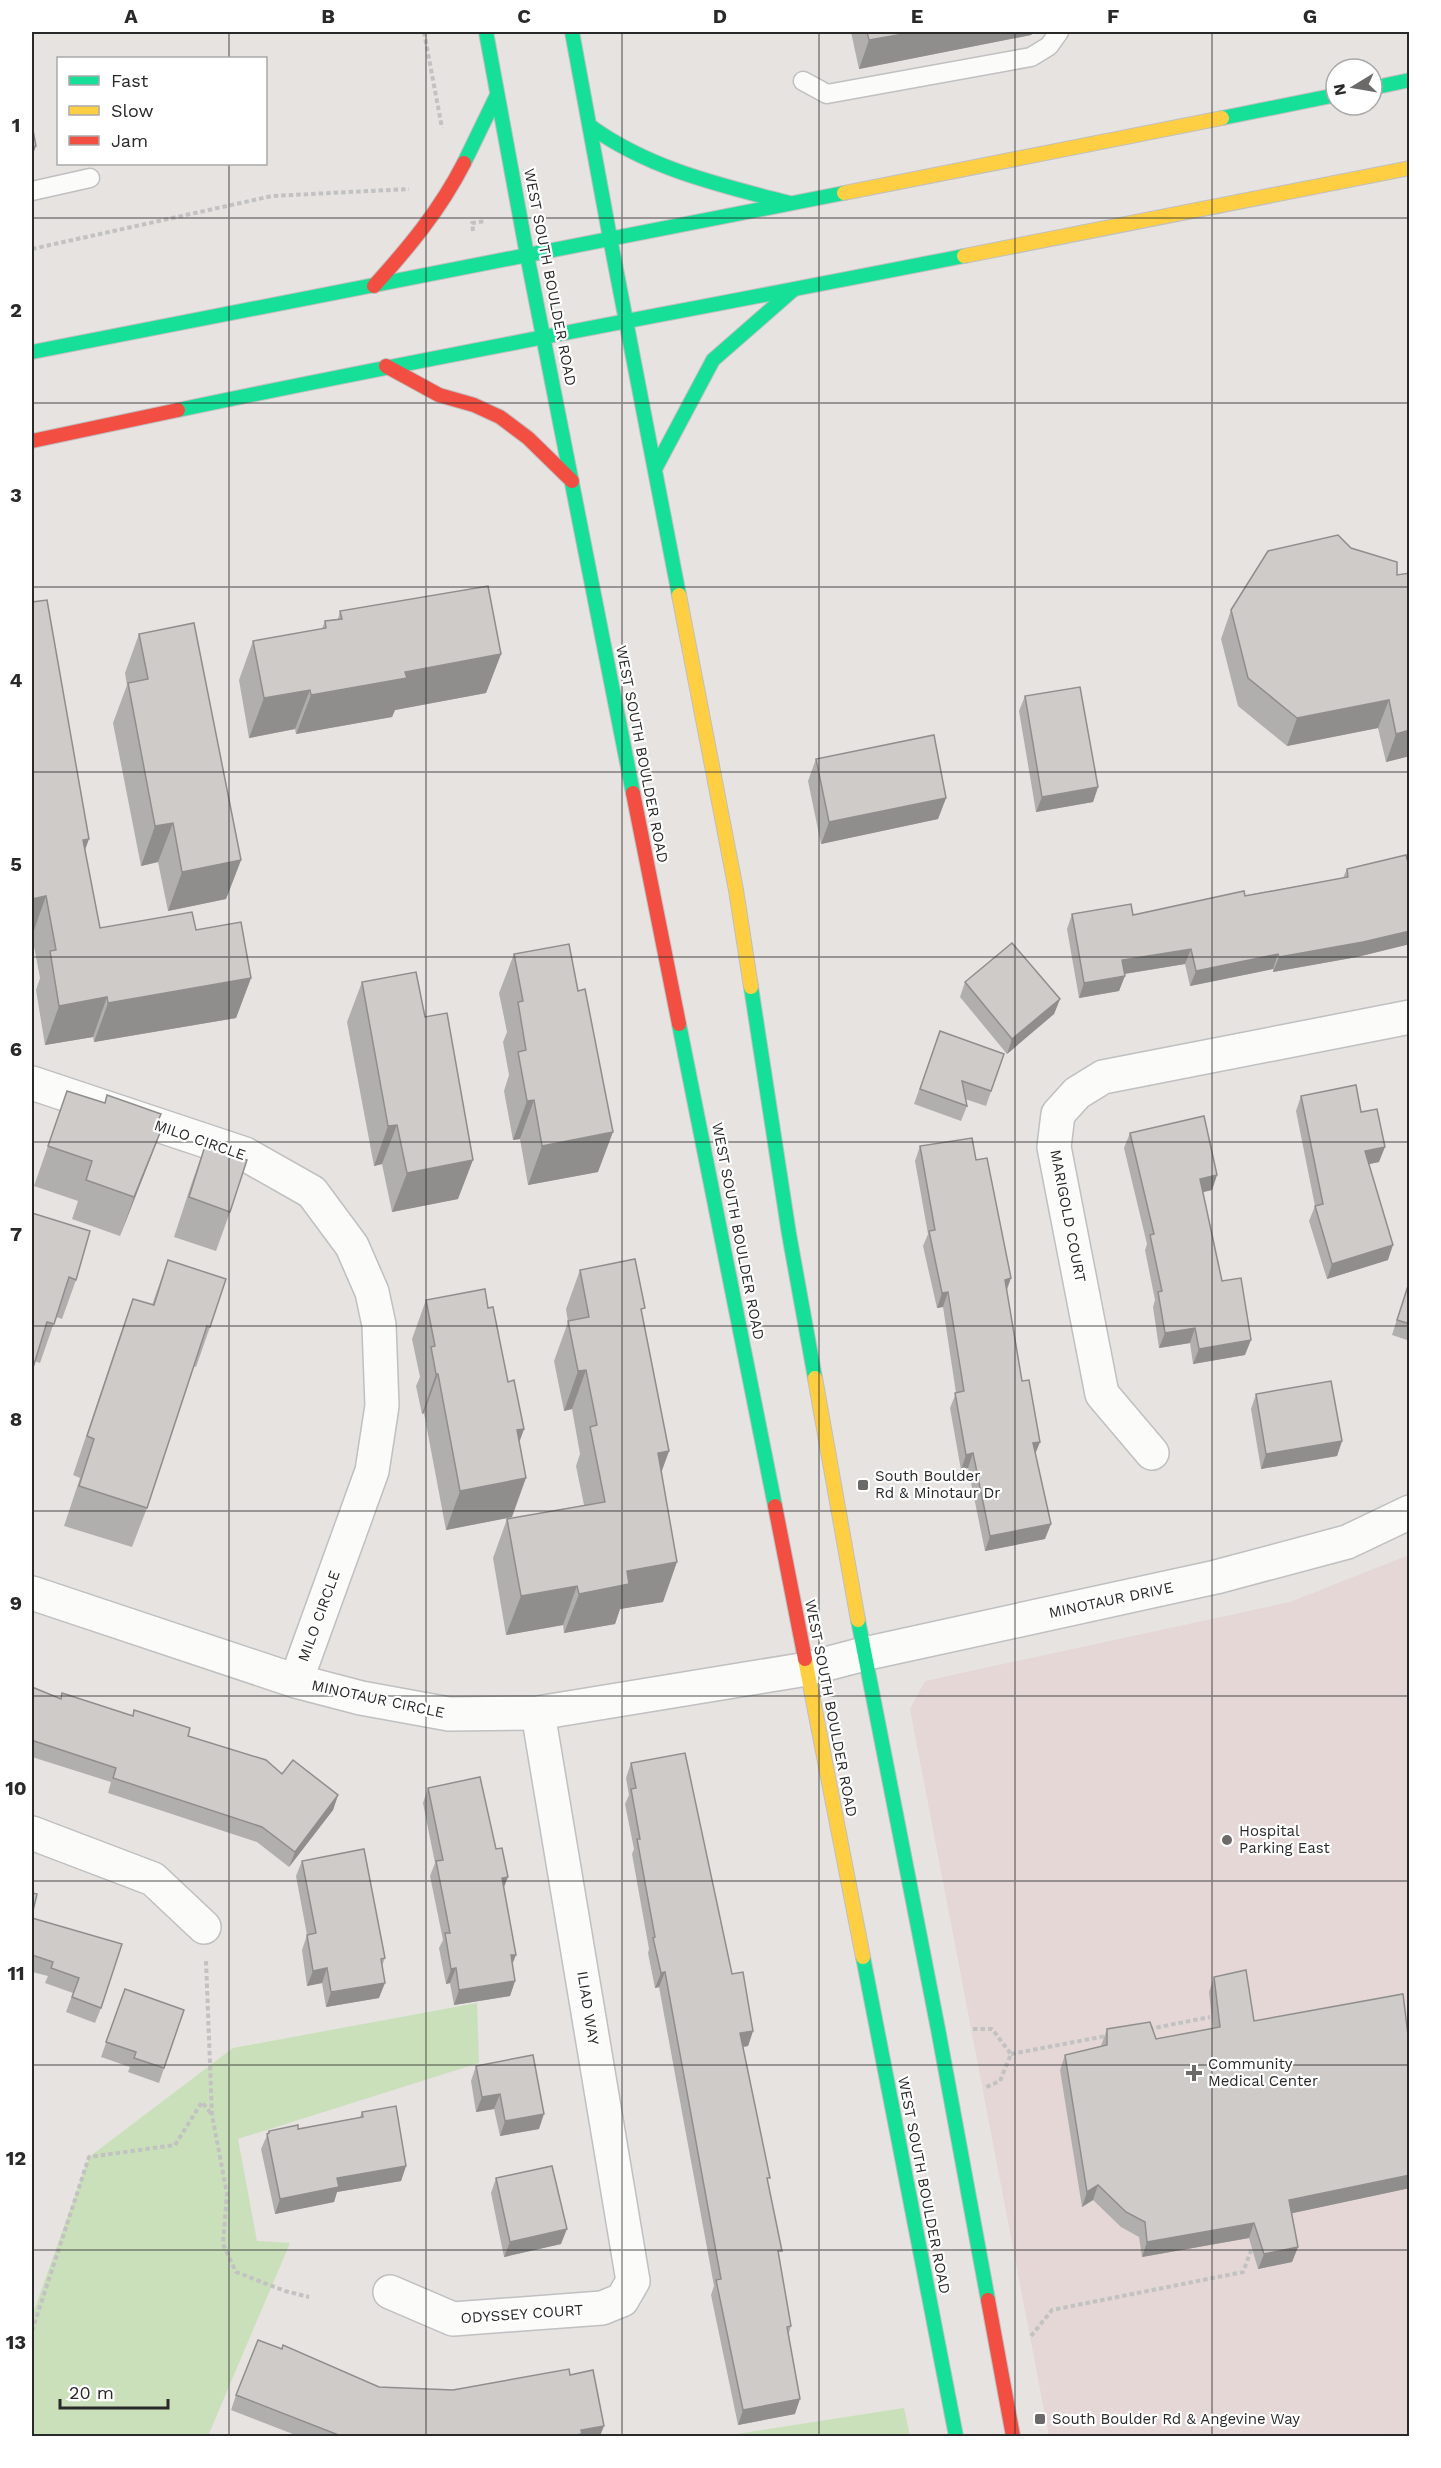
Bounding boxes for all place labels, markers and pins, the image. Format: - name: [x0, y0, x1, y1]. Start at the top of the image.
- place label: South Boulder Rd & Minotaur Dr: [875, 1467, 1000, 1502]
- marker: South Boulder Rd & Minotaur Dr: [856, 1478, 870, 1492]
- place label: Hospital Parking East: [1239, 1822, 1331, 1857]
- marker: Hospital Parking East: [1220, 1833, 1234, 1847]
- place label: Community Medical Center: [1208, 2055, 1318, 2090]
- marker: Community Medical Center: [1185, 2064, 1203, 2082]
- place label: South Boulder Rd & Angevine Way: [1052, 2410, 1300, 2428]
- marker: South Boulder Rd & Angevine Way: [1033, 2412, 1047, 2426]

